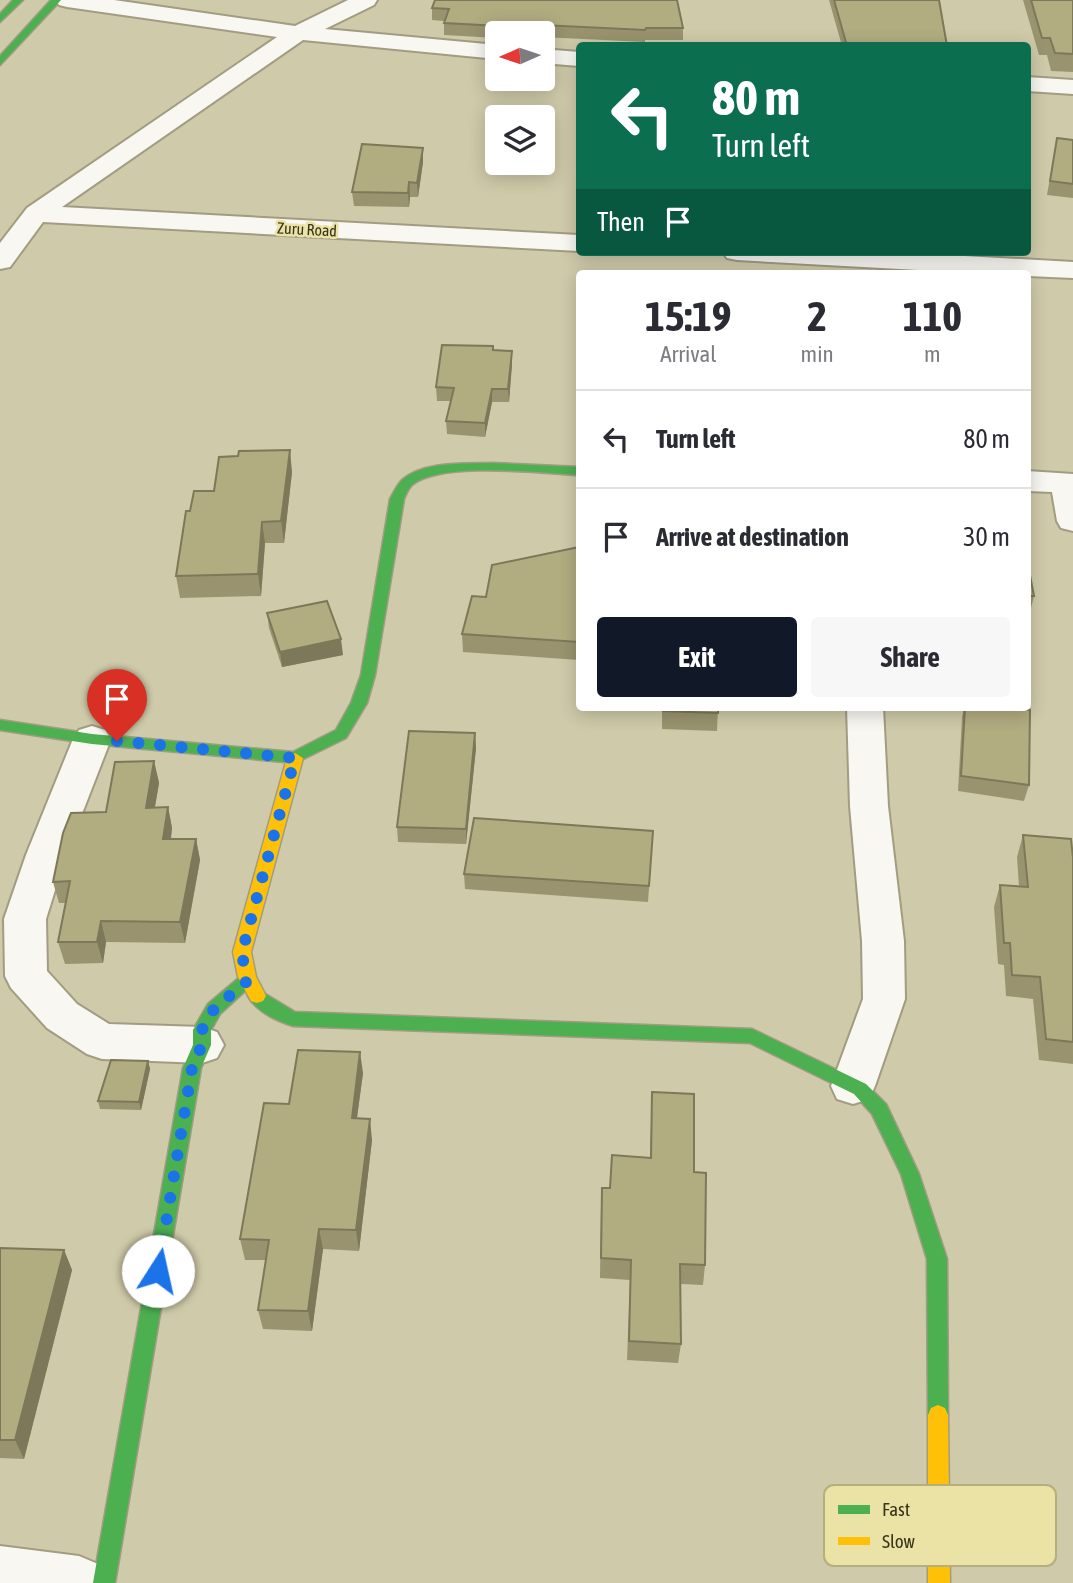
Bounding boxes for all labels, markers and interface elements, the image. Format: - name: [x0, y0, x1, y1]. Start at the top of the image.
- north arrow: [485, 21, 555, 91]
- map controls: [485, 21, 555, 175]
- text: 80 m: [712, 69, 800, 125]
- icon: left: [597, 70, 688, 161]
- button: layers: [485, 105, 555, 175]
- text: Turn left: [712, 127, 810, 164]
- icon: arrive: [659, 203, 697, 241]
- text: Then: [597, 207, 645, 237]
- street label: Zuru Road: [277, 218, 337, 240]
- text: 15:19: [645, 292, 732, 340]
- text: 2: [807, 292, 827, 340]
- text: 110: [903, 292, 962, 340]
- text: Arrival: [660, 341, 716, 367]
- text: min: [801, 341, 834, 367]
- text: m: [924, 341, 941, 367]
- icon: left: [597, 420, 635, 458]
- text: Turn left: [656, 424, 736, 454]
- text: 80 m: [963, 424, 1010, 454]
- icon: arrive: [597, 518, 635, 556]
- text: Arrive at destination: [656, 522, 849, 552]
- text: 30 m: [963, 522, 1010, 552]
- button: Exit: [597, 617, 797, 697]
- button: Share: [811, 617, 1010, 697]
- pin: [87, 669, 147, 741]
- icon: arrive: [98, 680, 136, 718]
- position arrow: [121, 1234, 195, 1308]
- legend: [824, 1485, 1056, 1566]
- text: Fast: [882, 1498, 910, 1520]
- text: Slow: [882, 1530, 916, 1552]

